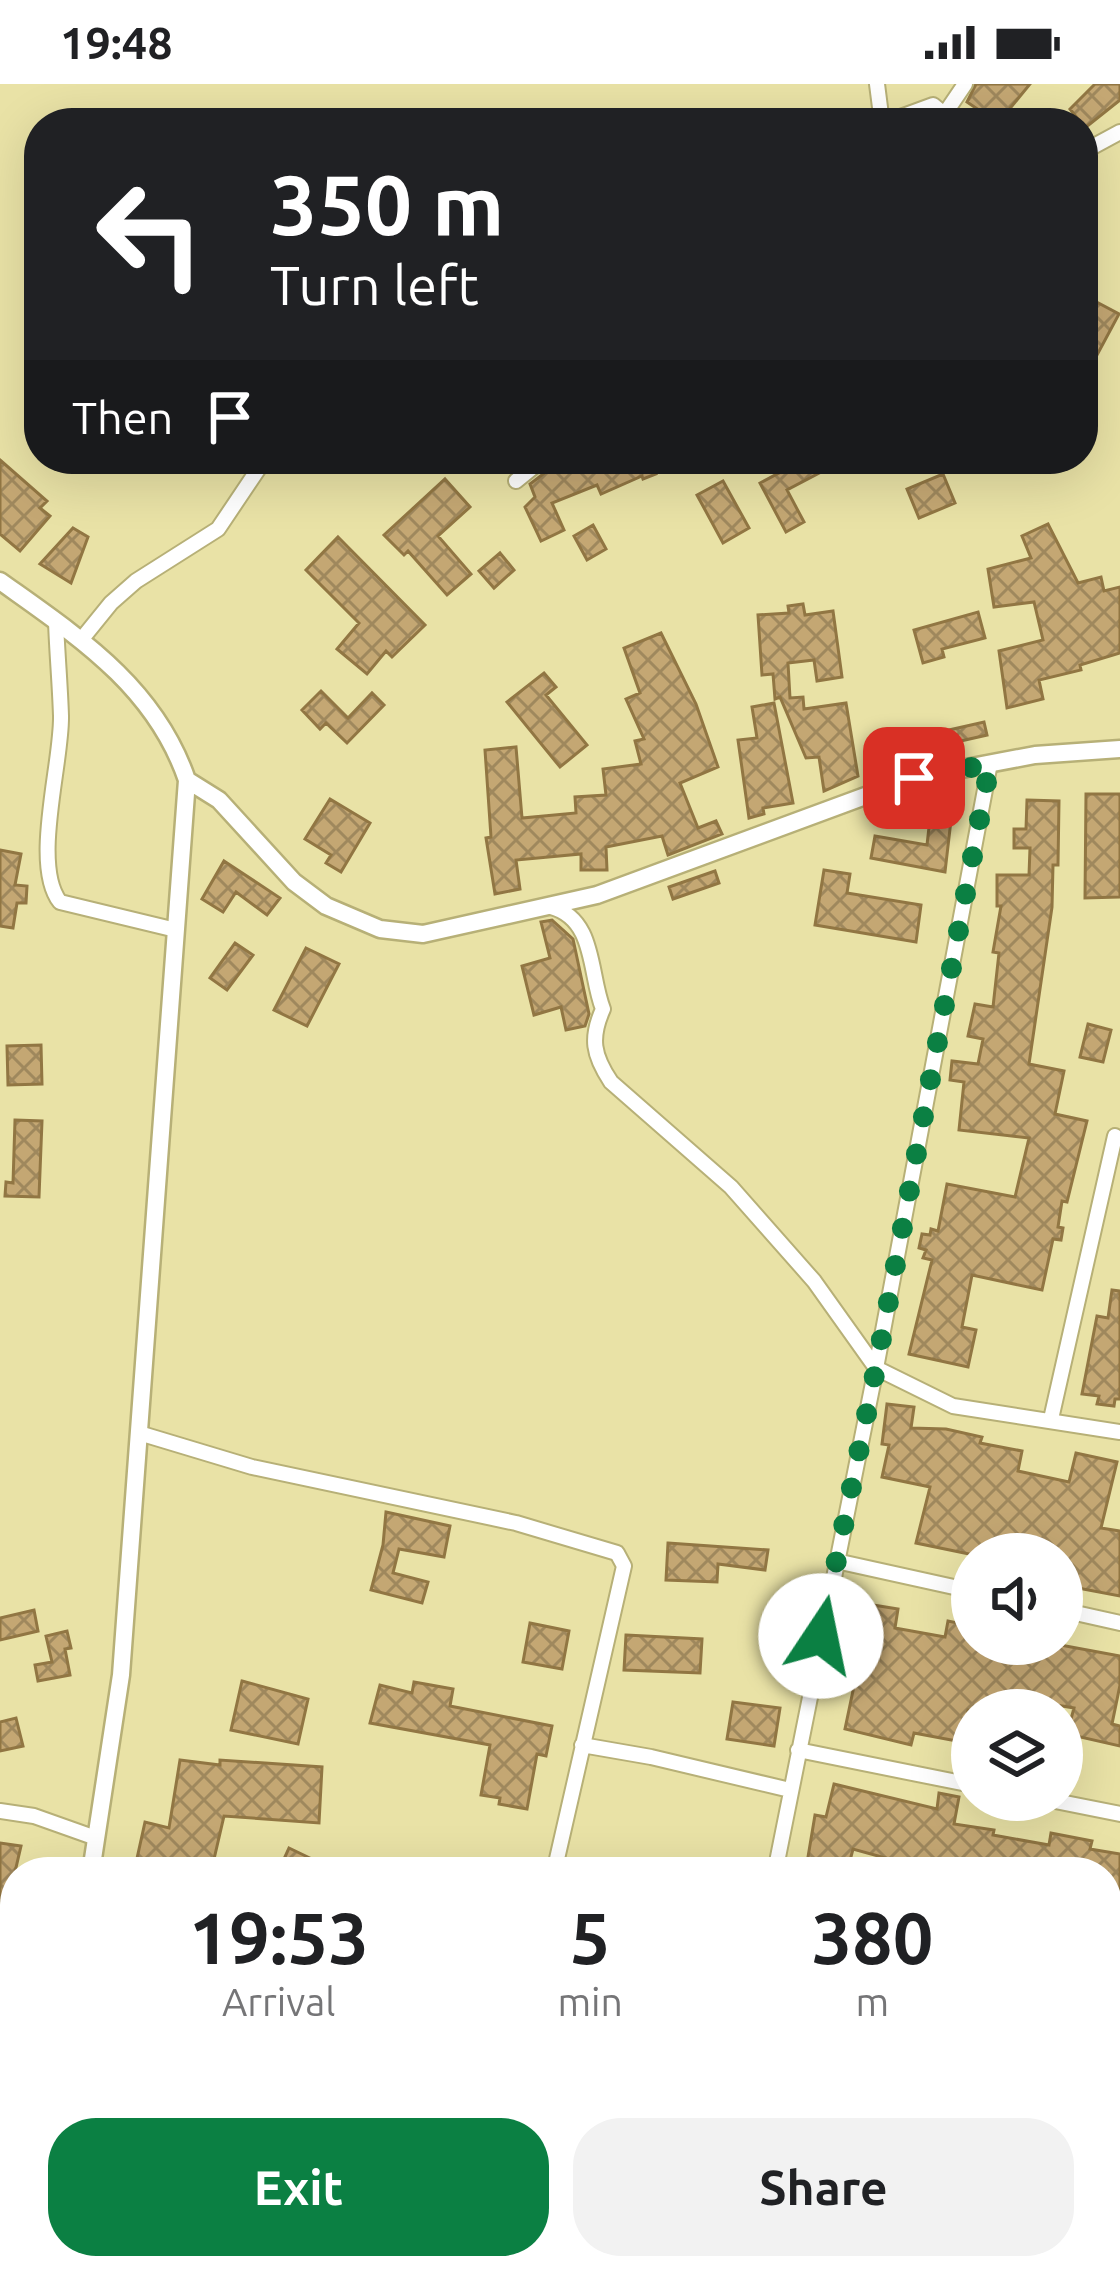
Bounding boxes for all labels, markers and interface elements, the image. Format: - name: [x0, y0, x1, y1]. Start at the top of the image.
- text: 19:48: [60, 17, 173, 68]
- icon: left: [72, 156, 228, 312]
- text: 350 m: [270, 157, 504, 251]
- text: Turn left: [270, 255, 479, 315]
- icon: arrive: [197, 384, 263, 450]
- text: Then: [72, 392, 173, 443]
- pin: [863, 727, 965, 829]
- icon: arrive: [881, 745, 947, 811]
- map controls: [951, 1533, 1083, 1821]
- button: sound: [951, 1533, 1083, 1665]
- position arrow: [758, 1573, 884, 1699]
- button: layers: [951, 1689, 1083, 1821]
- text: 19:53: [189, 1897, 369, 1978]
- text: 5: [570, 1897, 610, 1978]
- text: 380: [811, 1897, 933, 1978]
- text: Arrival: [222, 1980, 336, 2023]
- text: min: [557, 1980, 623, 2023]
- text: m: [856, 1980, 889, 2023]
- button: Exit: [48, 2118, 549, 2256]
- button: Share: [573, 2118, 1074, 2256]

